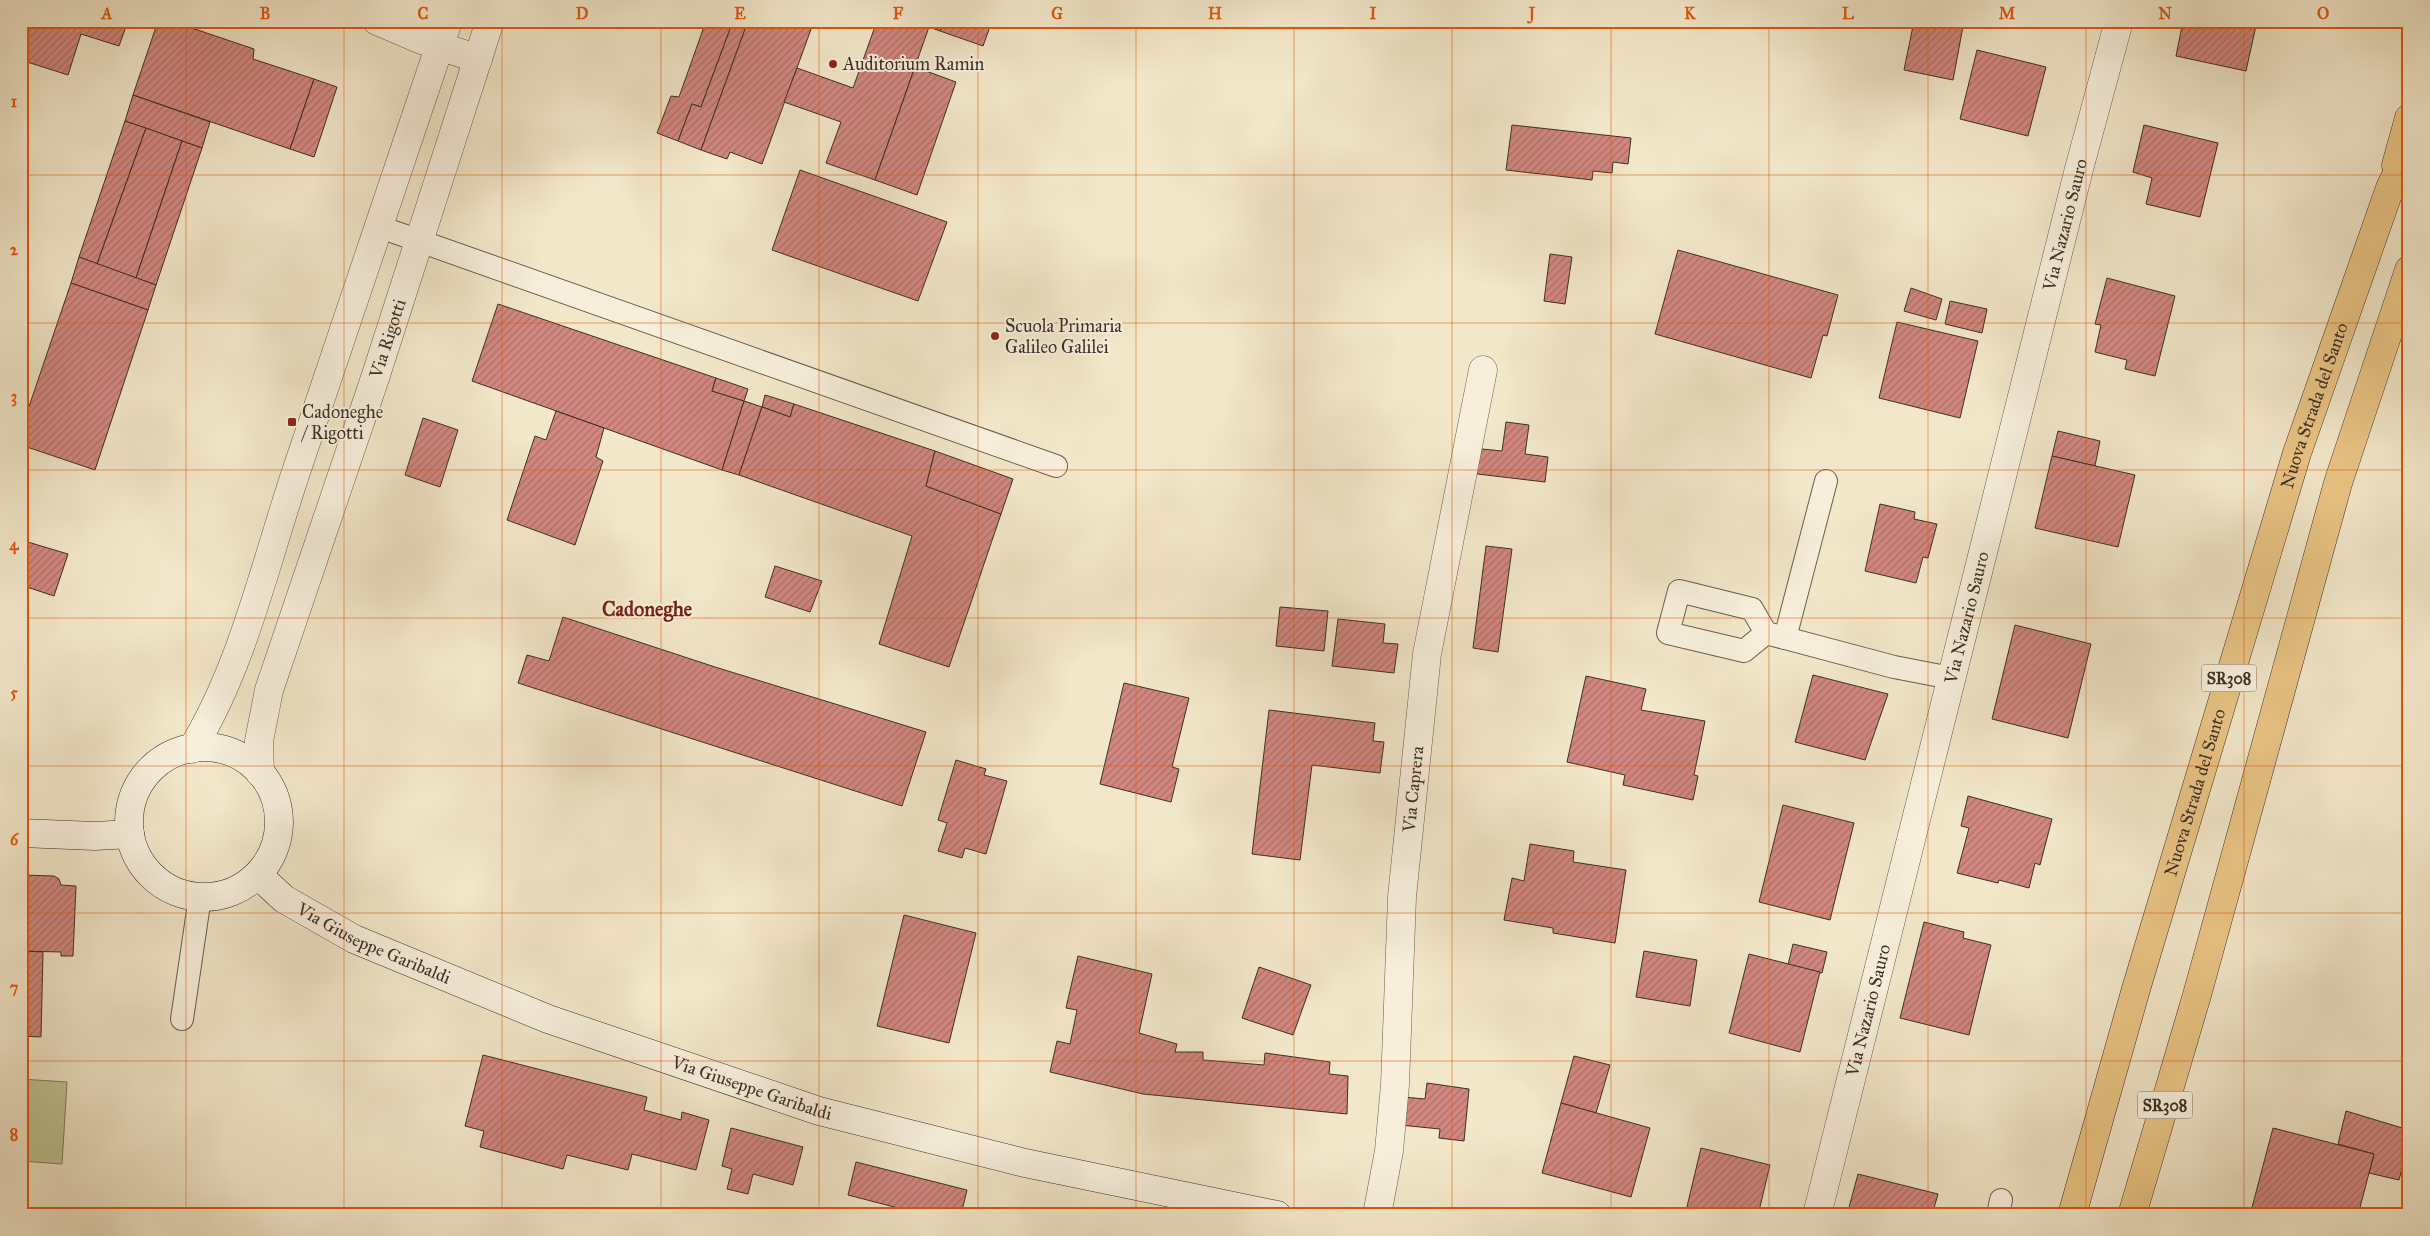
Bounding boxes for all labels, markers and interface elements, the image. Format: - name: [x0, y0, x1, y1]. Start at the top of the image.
- text: A: [101, 4, 113, 23]
- text: B: [260, 4, 270, 23]
- text: C: [418, 4, 429, 23]
- text: D: [576, 4, 589, 23]
- text: E: [734, 4, 746, 23]
- text: F: [893, 4, 904, 23]
- text: G: [1051, 4, 1063, 23]
- text: H: [1208, 4, 1222, 23]
- text: I: [1370, 4, 1377, 23]
- text: J: [1527, 4, 1536, 24]
- text: K: [1684, 4, 1696, 23]
- text: L: [1842, 4, 1854, 23]
- text: M: [1999, 4, 2016, 23]
- text: N: [2158, 4, 2172, 23]
- text: O: [2317, 4, 2329, 23]
- place label: Auditorium Ramin: [842, 53, 984, 75]
- marker: Auditorium Ramin: [827, 58, 839, 70]
- text: 1: [11, 92, 18, 111]
- street label: Via Nazario Sauro: [2038, 156, 2092, 294]
- text: 2: [10, 240, 19, 259]
- street label: Via Rigotti: [364, 296, 411, 382]
- place label: Scuola Primaria Galileo Galilei: [1005, 315, 1122, 358]
- street label: Nuova Strada del Santo: [2276, 320, 2353, 491]
- marker: Scuola Primaria Galileo Galilei: [989, 330, 1001, 342]
- text: 3: [11, 387, 17, 407]
- place label: Cadoneghe / Rigotti: [300, 401, 383, 445]
- marker: Cadoneghe / Rigotti: [286, 416, 298, 428]
- text: 4: [10, 535, 20, 555]
- street label: Via Nazario Sauro: [1939, 549, 1994, 687]
- district label: Cadoneghe: [602, 597, 693, 622]
- road number: SR308: [2202, 664, 2256, 691]
- text: 5: [10, 683, 18, 702]
- street label: Nuova Strada del Santo: [2159, 706, 2231, 879]
- street label: Via Caprera: [1398, 745, 1429, 834]
- text: 6: [10, 830, 19, 849]
- street label: Via Giuseppe Garibaldi: [292, 897, 454, 989]
- street label: Via Nazario Sauro: [1841, 942, 1895, 1080]
- text: 7: [10, 978, 19, 997]
- street label: Via Giuseppe Garibaldi: [668, 1050, 834, 1125]
- road number: SR308: [2138, 1092, 2192, 1118]
- text: 8: [10, 1125, 18, 1144]

